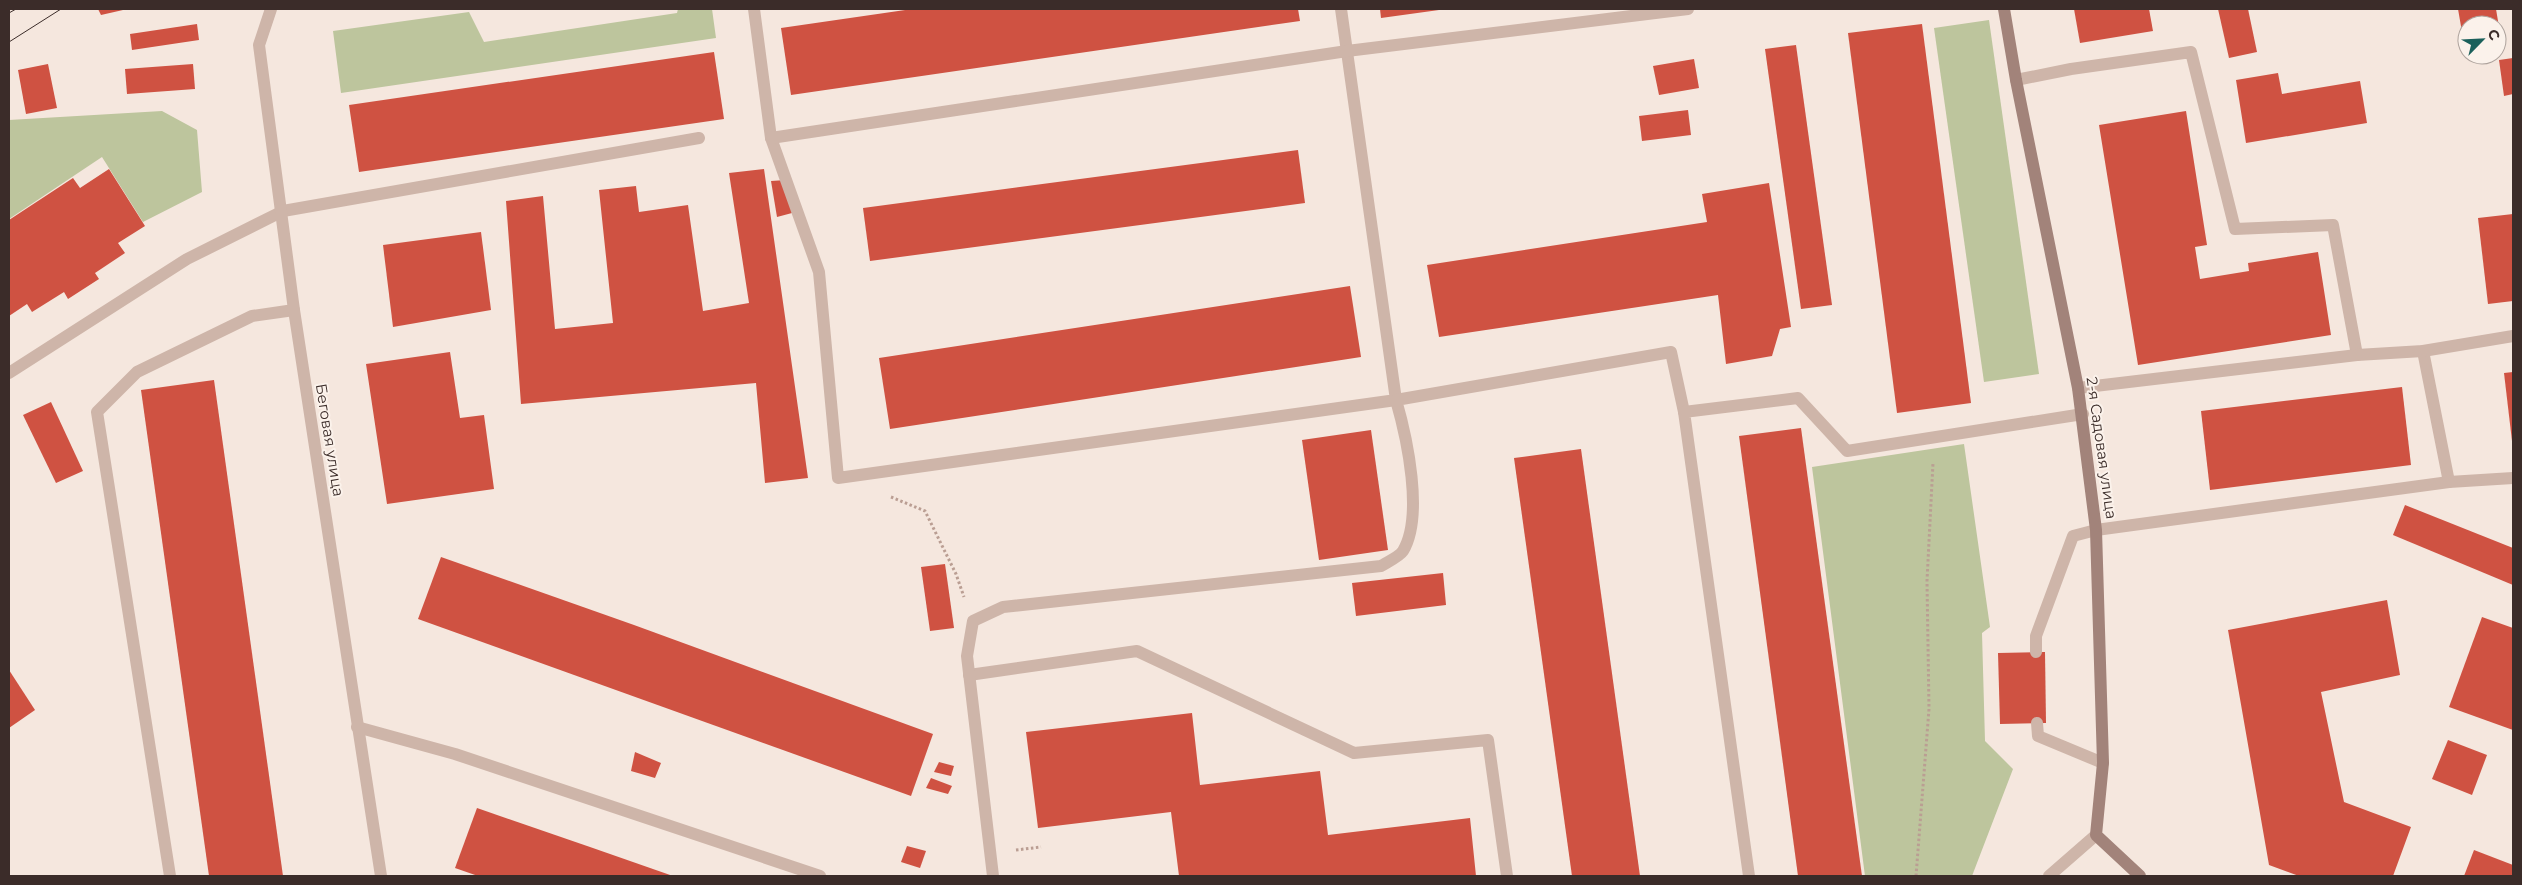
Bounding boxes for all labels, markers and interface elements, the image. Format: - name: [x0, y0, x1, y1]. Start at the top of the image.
- north arrow: [2457, 15, 2507, 65]
- text: С: [2484, 26, 2504, 43]
- street label: 2-я Садовая улица: [2083, 376, 2121, 520]
- street label: Беговая улица: [312, 382, 348, 498]

